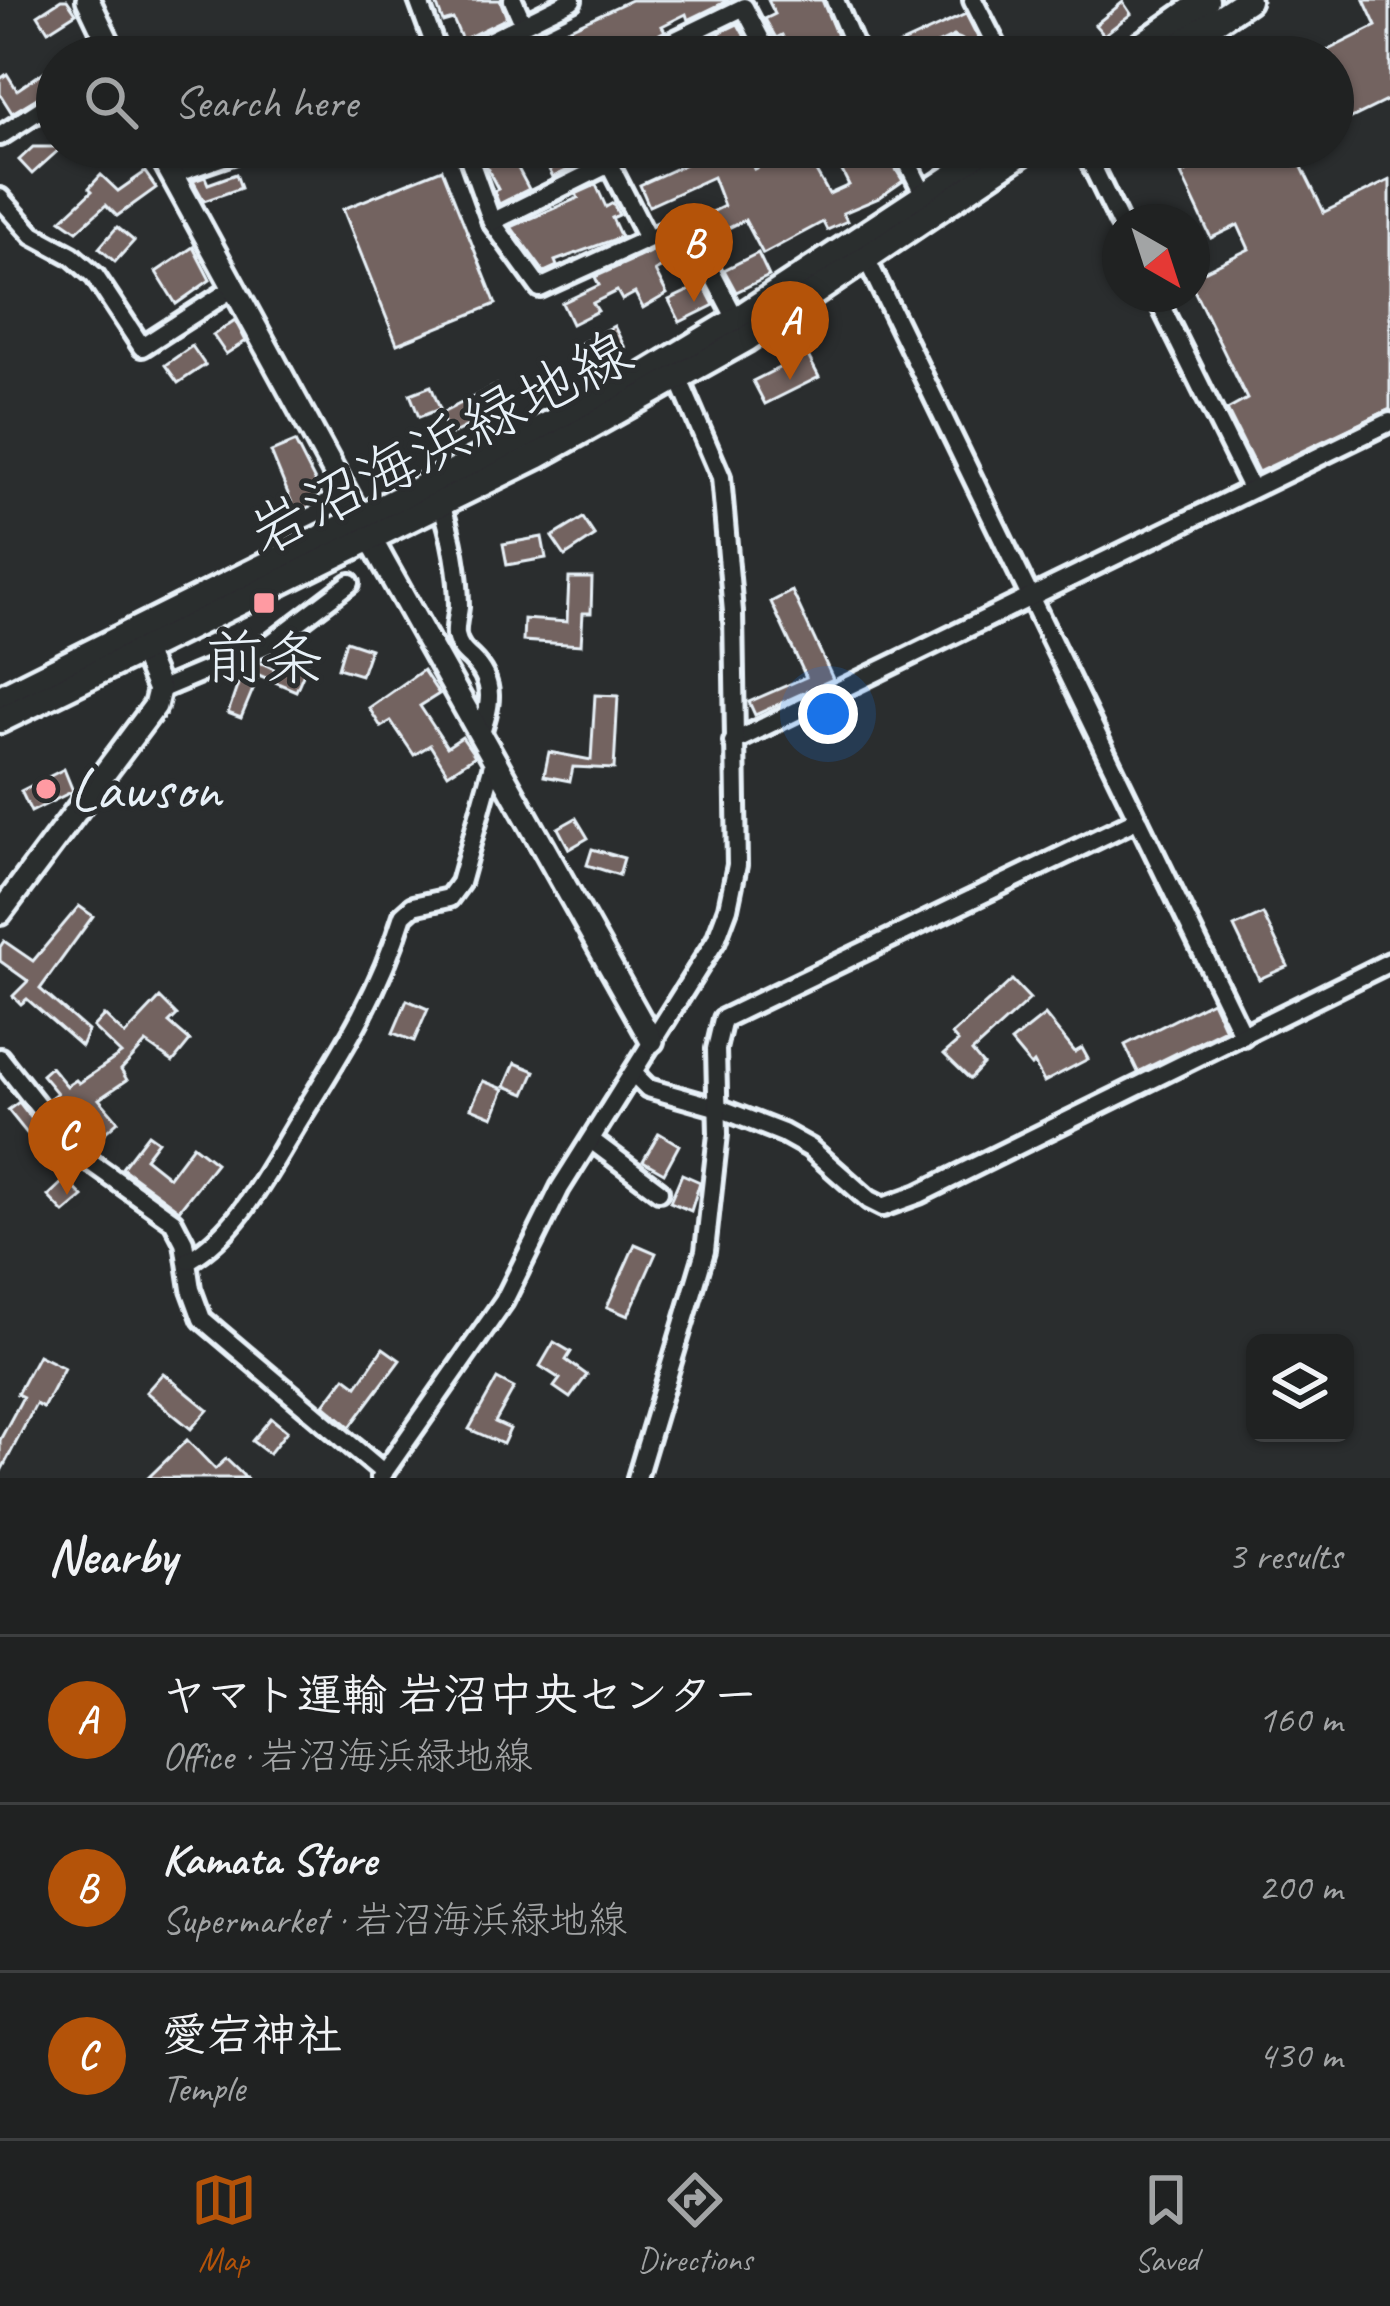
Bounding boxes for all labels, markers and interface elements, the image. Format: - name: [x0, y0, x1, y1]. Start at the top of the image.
- search box: [36, 36, 1354, 168]
- icon: search: [78, 69, 144, 135]
- text: Search here: [174, 74, 357, 131]
- pin: B: [655, 203, 733, 302]
- north arrow: [1102, 204, 1210, 312]
- pin: A: [751, 281, 829, 380]
- street label: 岩沼海浜緑地線: [236, 314, 644, 572]
- marker: 前条: [251, 590, 277, 616]
- place label: 前条: [204, 620, 324, 696]
- your location: [798, 684, 858, 744]
- place label: Lawson: [70, 751, 224, 827]
- marker: Lawson: [33, 776, 59, 802]
- pin: C: [28, 1096, 106, 1195]
- map controls: [1246, 1334, 1354, 1442]
- button: layers: [1246, 1334, 1354, 1442]
- text: Nearby: [48, 1524, 176, 1588]
- text: 3 results: [1228, 1532, 1342, 1581]
- text: ヤマト運輸 岩沼中央センター: [162, 1667, 758, 1724]
- text: A: [77, 1695, 97, 1744]
- text: 160 m: [1258, 1695, 1342, 1744]
- text: Office · 岩沼海浜緑地線: [162, 1732, 533, 1781]
- text: Kamata Store: [162, 1831, 377, 1888]
- text: B: [77, 1863, 97, 1912]
- text: 200 m: [1258, 1863, 1342, 1912]
- text: Supermarket · 岩沼海浜緑地線: [162, 1896, 627, 1945]
- text: 愛宕神社: [162, 2007, 342, 2064]
- text: C: [78, 2031, 96, 2080]
- text: 430 m: [1258, 2031, 1342, 2080]
- text: Temple: [162, 2064, 245, 2113]
- tab: Map: [191, 2167, 257, 2281]
- tab: Directions: [638, 2167, 752, 2281]
- tab: Saved: [1133, 2167, 1199, 2281]

